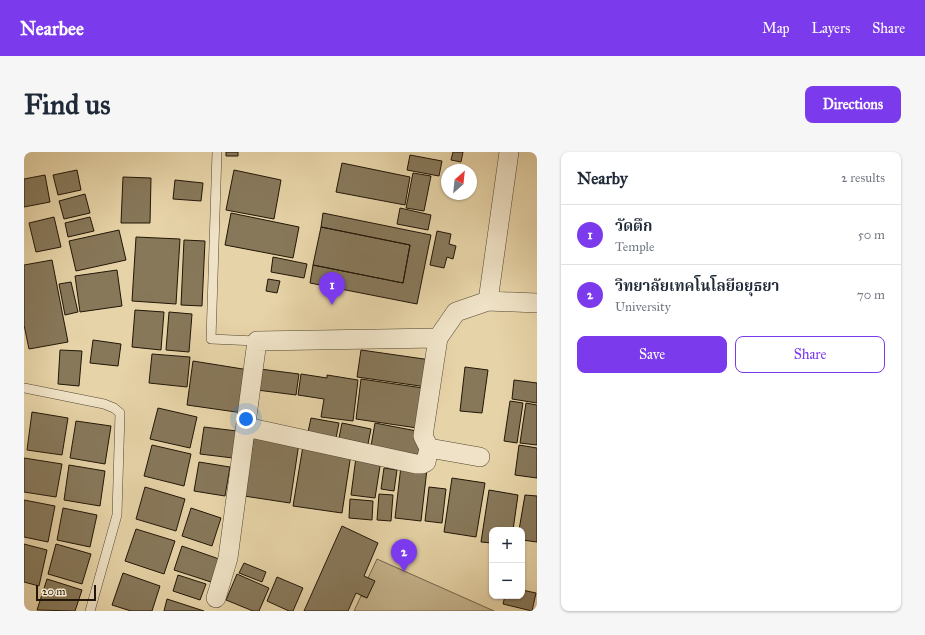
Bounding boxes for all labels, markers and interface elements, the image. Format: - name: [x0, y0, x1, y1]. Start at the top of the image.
- text: Nearbee: [20, 17, 84, 40]
- text: Map: [762, 20, 790, 37]
- text: Layers: [812, 20, 850, 37]
- text: Share: [872, 20, 905, 37]
- button: Directions: [805, 86, 901, 123]
- text: Find us: [24, 87, 110, 122]
- north arrow: [441, 164, 477, 200]
- text: Nearby: [577, 168, 628, 189]
- text: 2 results: [841, 170, 885, 186]
- text: วัดตึก: [615, 217, 653, 235]
- text: 1: [587, 227, 593, 243]
- text: 50 m: [858, 227, 885, 243]
- text: Temple: [615, 239, 655, 255]
- pin: 1: [319, 272, 345, 305]
- text: วิทยาลัยเทคโนโลยีอยุธยา: [615, 277, 779, 295]
- text: 2: [587, 287, 593, 303]
- text: 70 m: [857, 287, 885, 303]
- text: University: [615, 299, 671, 315]
- button: Save: [577, 336, 727, 373]
- button: Share: [735, 336, 885, 373]
- your location: [236, 409, 256, 429]
- map controls: [489, 527, 525, 599]
- button: +: [489, 527, 525, 563]
- pin: 2: [391, 539, 417, 572]
- button: −: [489, 563, 525, 599]
- scale bar: [36, 583, 96, 602]
- text: 20 m: [42, 585, 65, 598]

